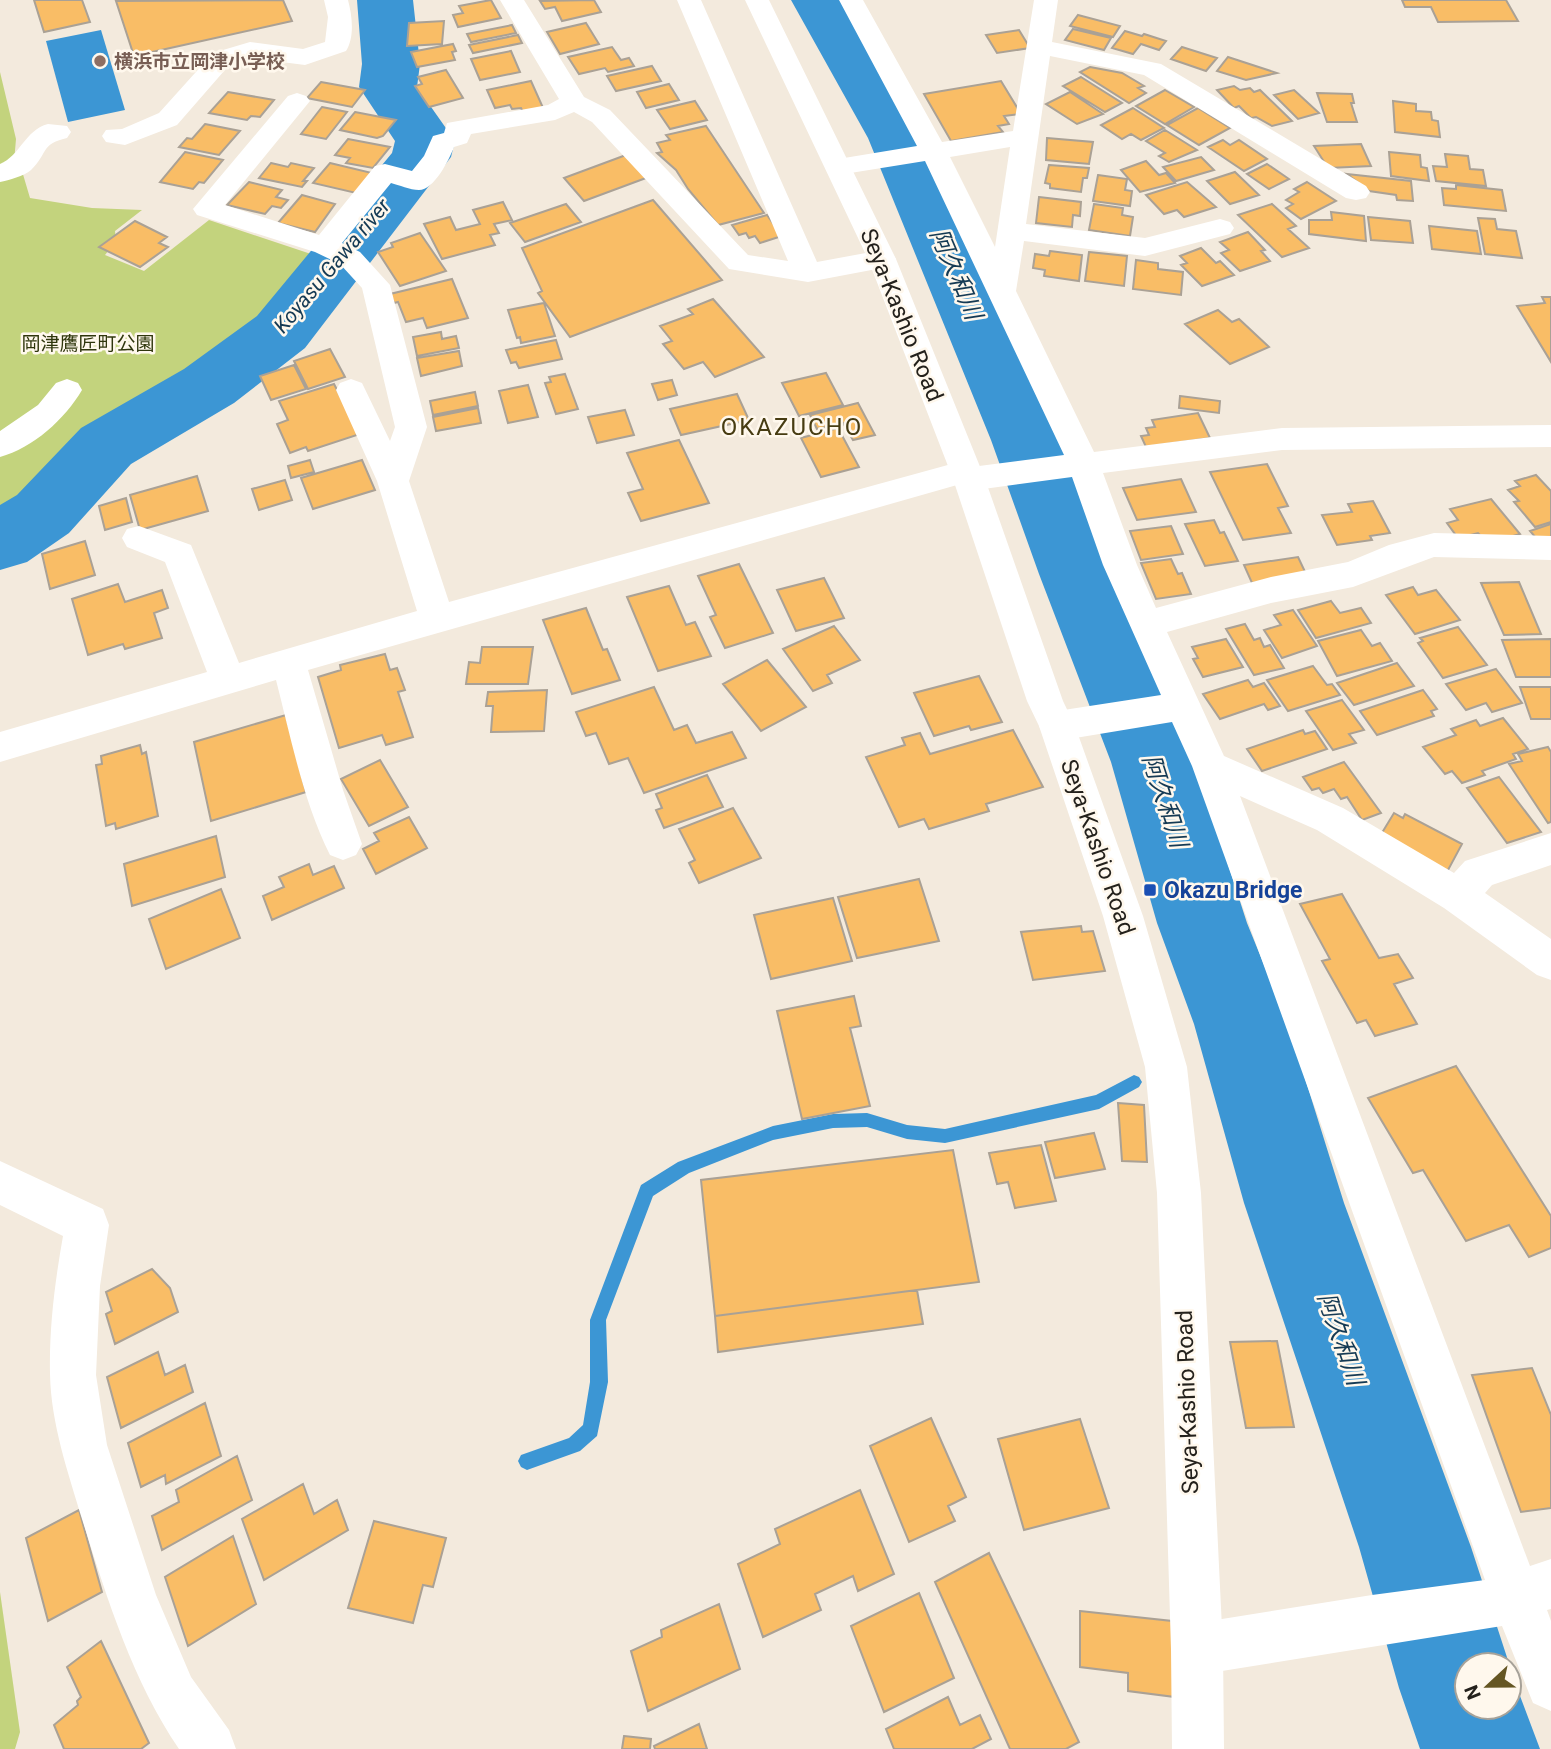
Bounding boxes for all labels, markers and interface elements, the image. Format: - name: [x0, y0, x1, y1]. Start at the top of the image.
- place label: 横浜市立岡津小学校: [114, 50, 285, 73]
- marker: 横浜市立岡津小学校: [92, 53, 108, 69]
- water label: Koyasu Gawa river: [269, 193, 396, 338]
- water label: 阿久和川: [924, 224, 989, 326]
- street label: Seya-Kashio Road: [855, 225, 949, 406]
- park label: 岡津鷹匠町公園: [21, 332, 155, 355]
- district label: OKAZUCHO: [721, 413, 863, 441]
- water label: 阿久和川: [1137, 751, 1194, 854]
- street label: Seya-Kashio Road: [1055, 756, 1140, 939]
- place label: Okazu Bridge: [1164, 877, 1302, 904]
- marker: Okazu Bridge: [1142, 882, 1158, 898]
- water label: 阿久和川: [1312, 1289, 1371, 1392]
- street label: Seya-Kashio Road: [1171, 1310, 1204, 1494]
- north arrow: [1453, 1651, 1523, 1721]
- text: N: [1460, 1682, 1486, 1703]

